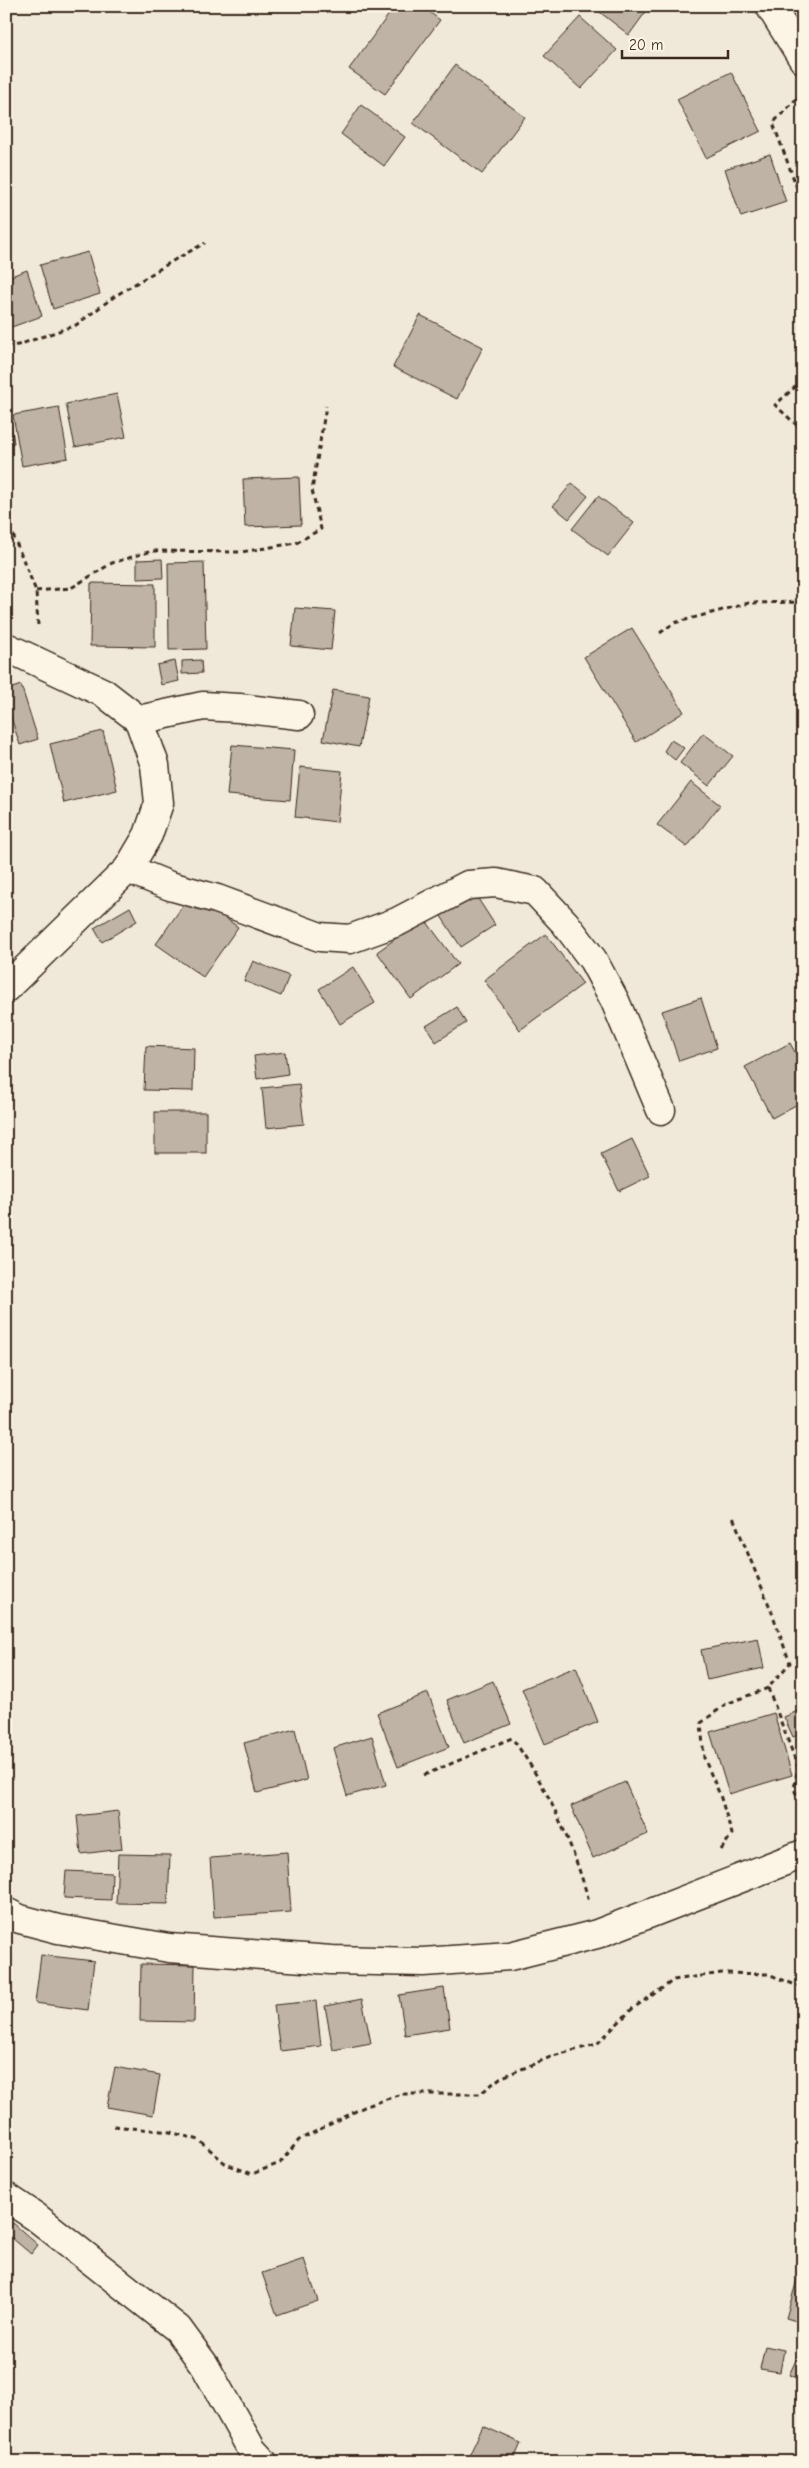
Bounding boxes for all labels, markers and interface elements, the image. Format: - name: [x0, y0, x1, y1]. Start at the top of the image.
- scale bar: [622, 28, 728, 60]
- text: 20 m: [629, 36, 663, 54]

